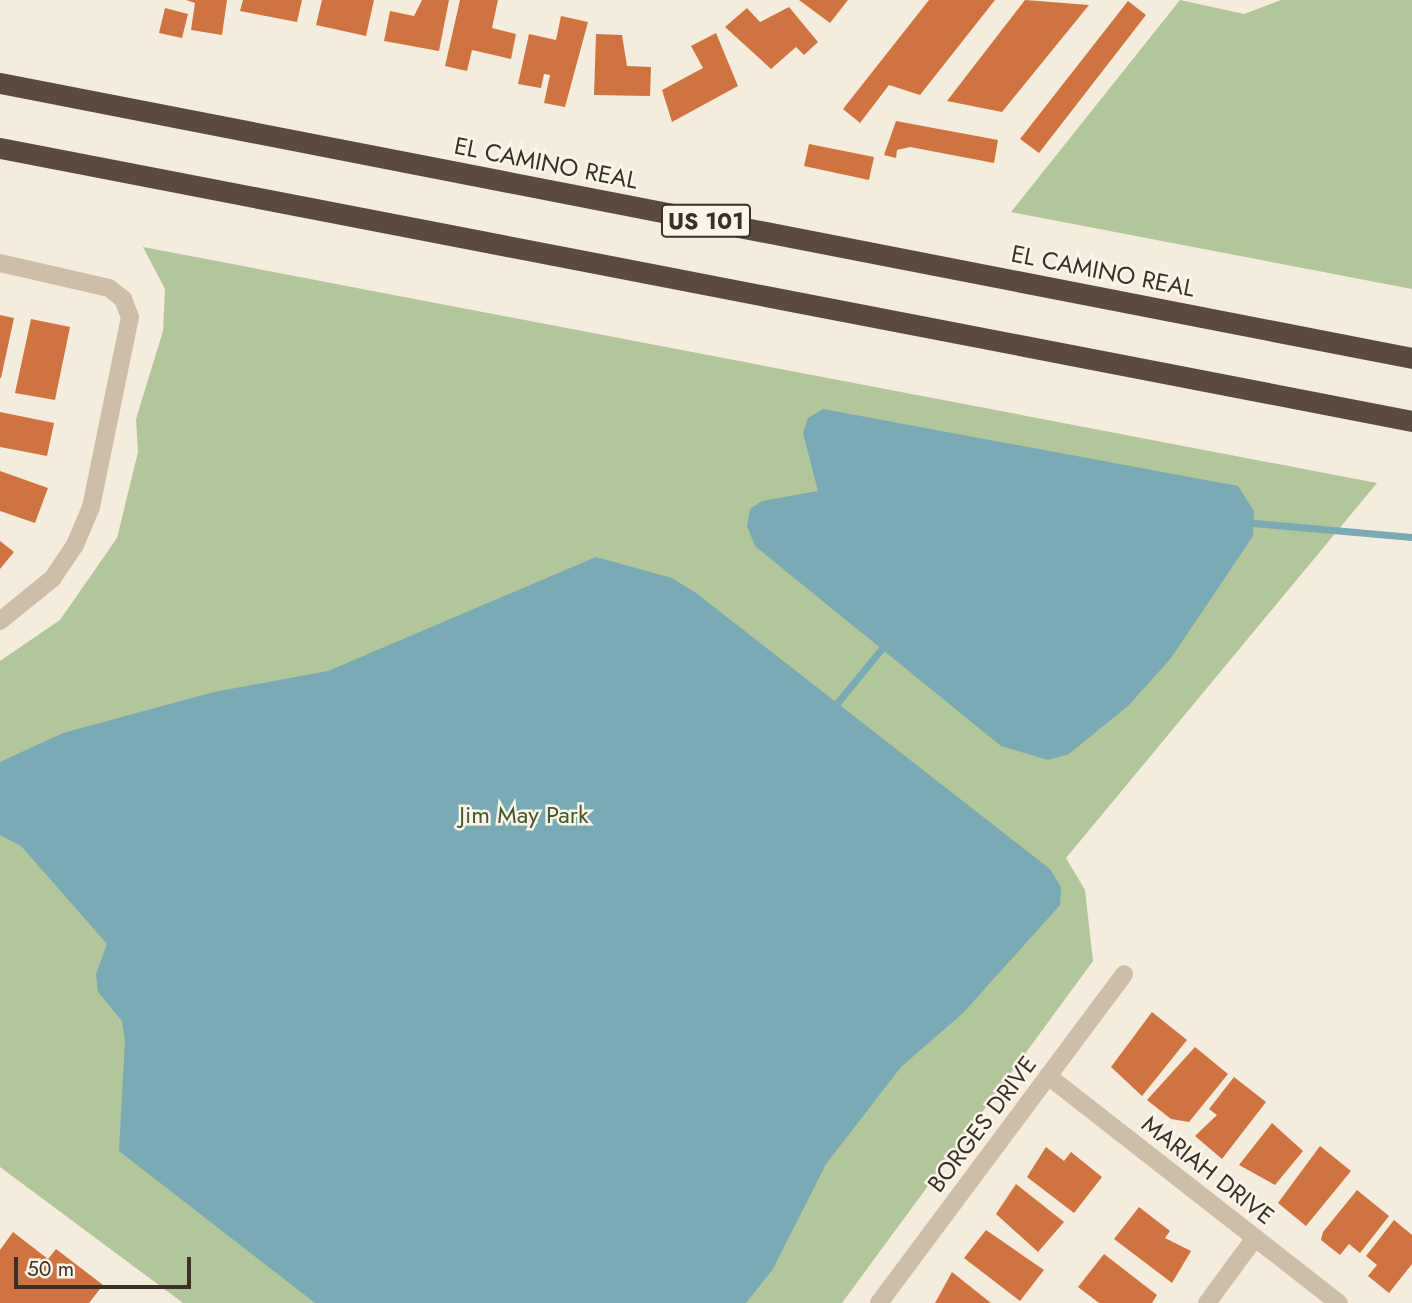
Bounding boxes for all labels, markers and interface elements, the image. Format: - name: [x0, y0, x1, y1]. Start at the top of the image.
- street label: EL CAMINO REAL: [452, 131, 640, 195]
- road number: US 101: [660, 202, 752, 241]
- street label: EL CAMINO REAL: [1009, 239, 1197, 303]
- park label: Jim May Park: [459, 801, 589, 829]
- street label: BORGES DRIVE: [922, 1050, 1042, 1198]
- street label: MARIAH DRIVE: [1136, 1110, 1280, 1230]
- scale bar: [18, 1244, 194, 1288]
- text: 50 m: [27, 1254, 74, 1284]

